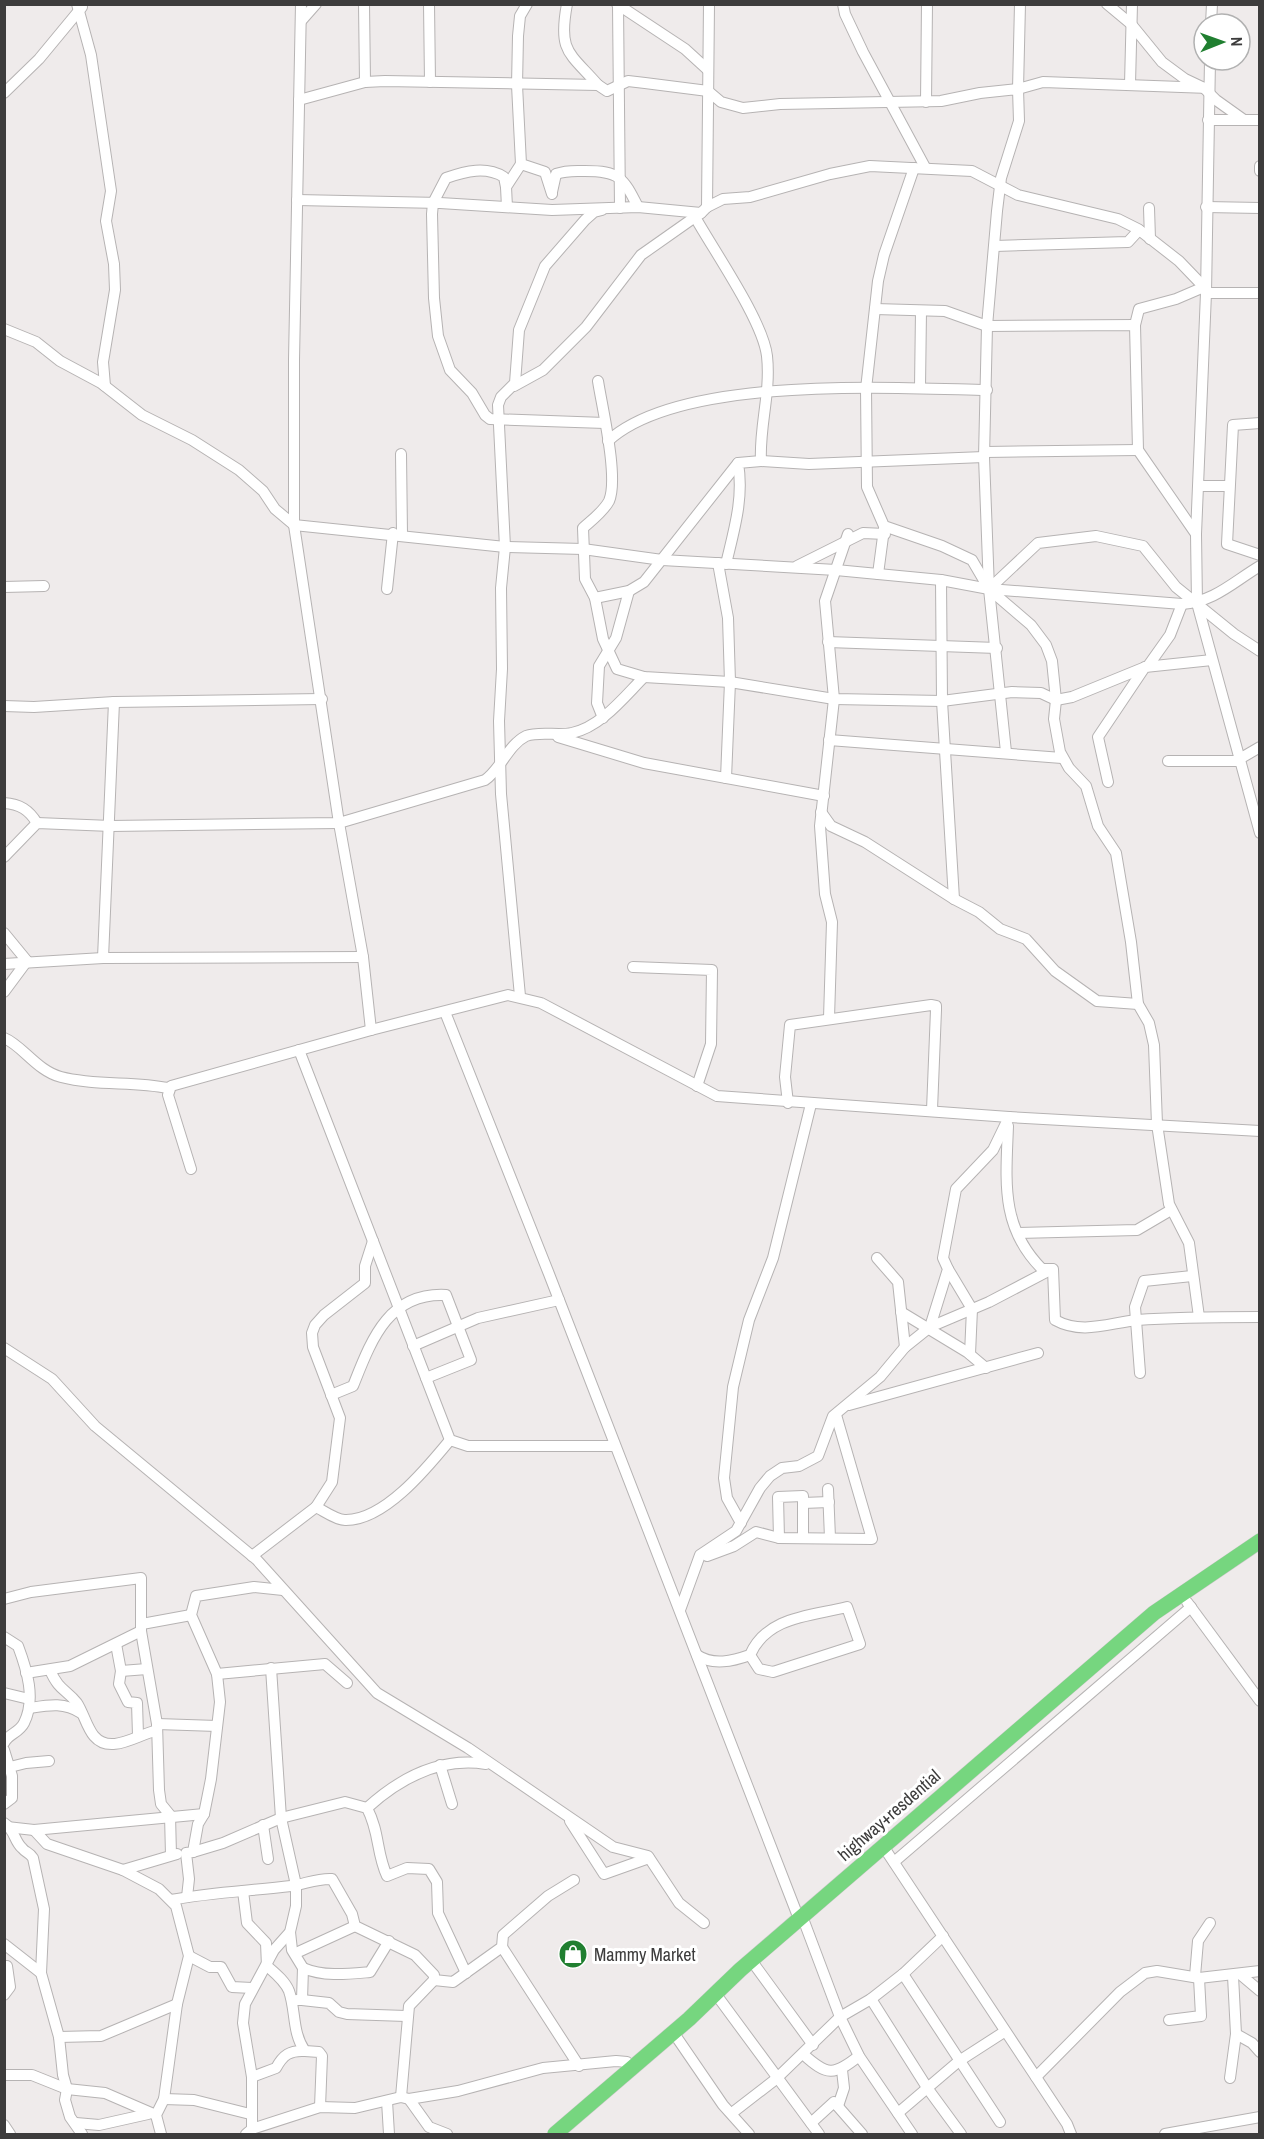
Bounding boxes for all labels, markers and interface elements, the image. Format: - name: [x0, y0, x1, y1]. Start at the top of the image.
- north arrow: [1192, 12, 1252, 72]
- text: N: [1226, 37, 1248, 47]
- street label: highway+resdential: [832, 1763, 946, 1867]
- shop icon: Mammy Market: [557, 1938, 589, 1970]
- place label: Mammy Market: [594, 1942, 696, 1967]

